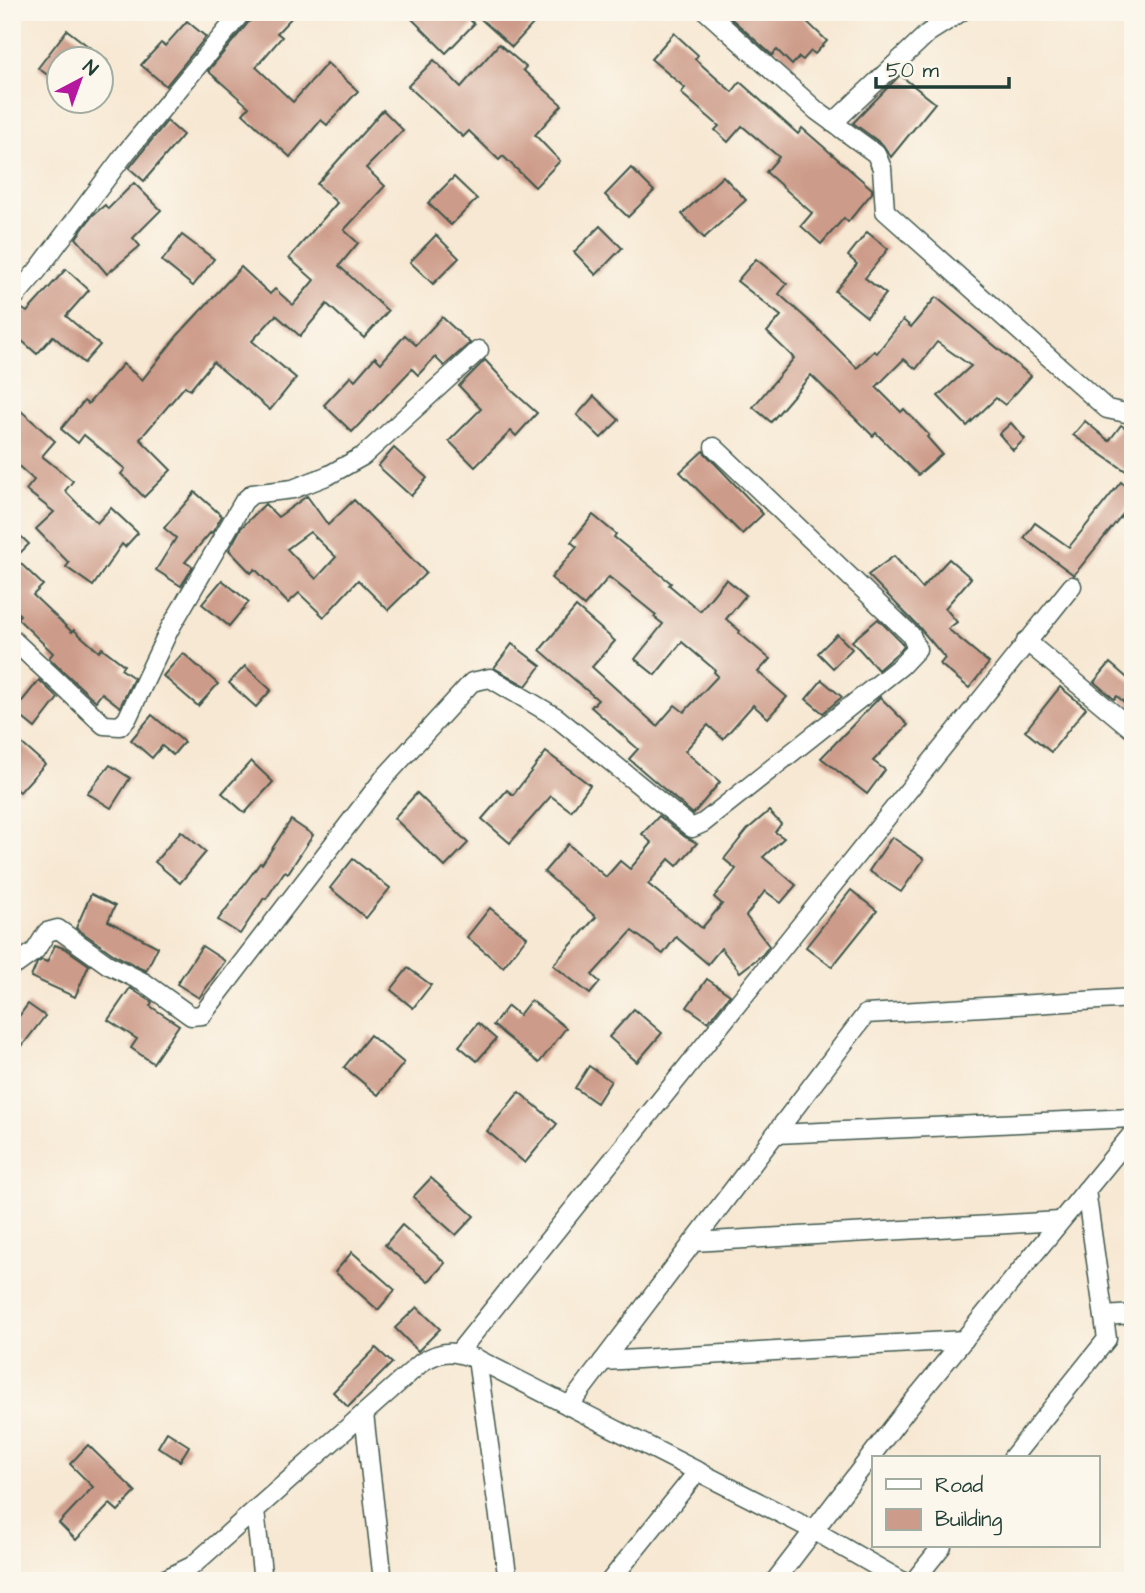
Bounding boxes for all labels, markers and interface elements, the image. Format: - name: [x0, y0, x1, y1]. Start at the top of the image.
- north arrow: [46, 46, 116, 116]
- scale bar: [876, 46, 1009, 90]
- text: N: [77, 54, 104, 82]
- text: 50 m: [886, 56, 940, 85]
- legend: [872, 1456, 1100, 1548]
- text: Road: [935, 1471, 983, 1500]
- text: Building: [935, 1505, 1003, 1536]

